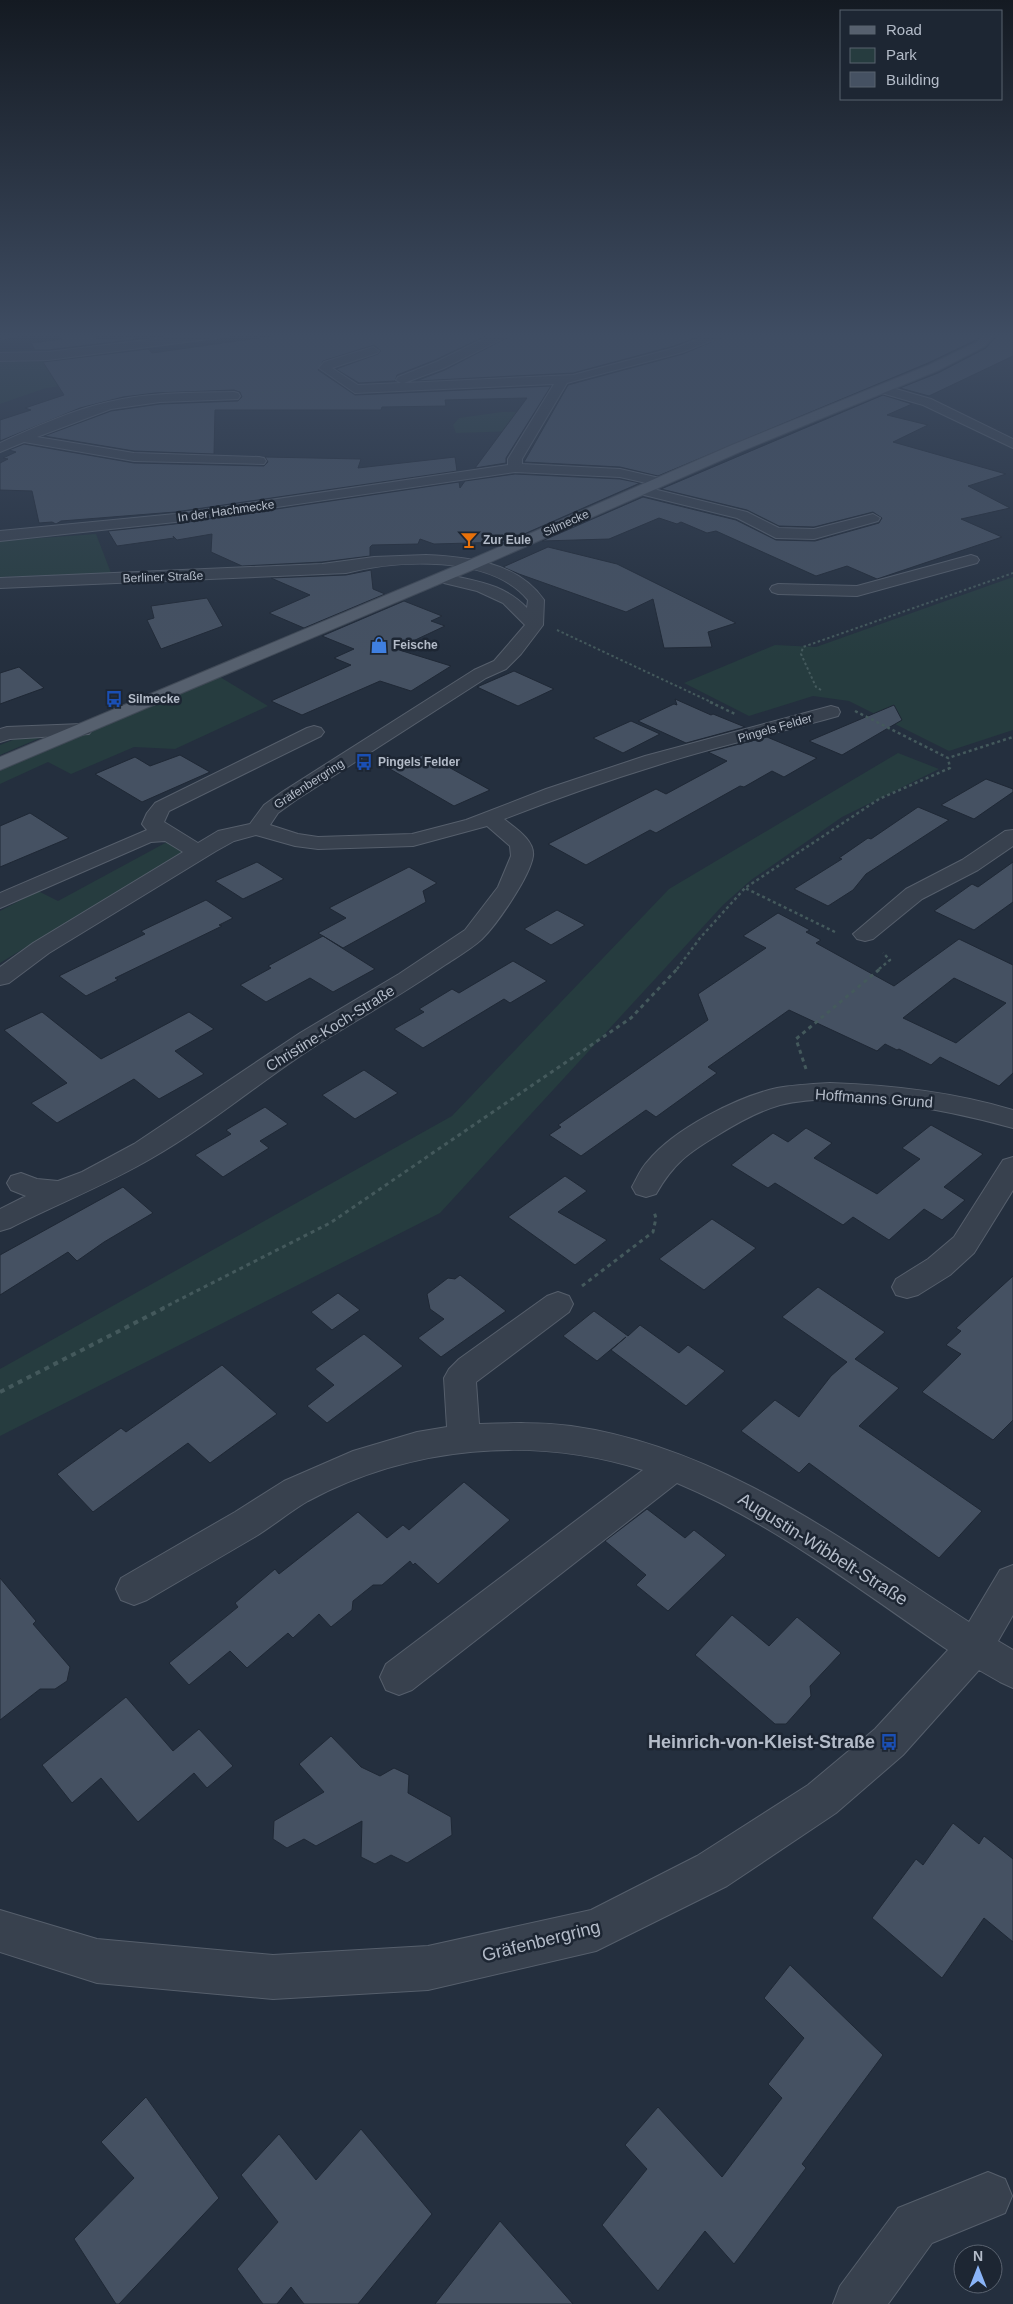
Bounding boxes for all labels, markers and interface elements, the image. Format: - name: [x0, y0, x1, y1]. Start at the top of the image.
- legend: [840, 10, 1003, 100]
- text: Road: [886, 21, 922, 38]
- text: Park: [886, 46, 917, 63]
- text: Building: [886, 71, 939, 88]
- street label: In der Hachmecke: [177, 497, 276, 525]
- street label: Silmecke: [541, 507, 591, 539]
- bar icon: Zur Eule: [459, 530, 479, 550]
- place label: Zur Eule: [483, 533, 531, 547]
- street label: Berliner Straße: [122, 569, 204, 585]
- shop icon: Feische: [369, 635, 389, 655]
- place label: Feische: [393, 638, 438, 652]
- bus stop icon: Silmecke: [104, 689, 124, 709]
- place label: Silmecke: [128, 692, 180, 706]
- street label: Pingels Felder: [736, 711, 814, 745]
- bus stop icon: Pingels Felder: [354, 752, 374, 772]
- place label: Pingels Felder: [378, 755, 460, 769]
- street label: Gräfenbergring: [271, 756, 347, 812]
- street label: Christine-Koch-Straße: [263, 981, 397, 1075]
- street label: Hoffmanns Grund: [814, 1085, 934, 1111]
- street label: Augustin-Wibbelt-Straße: [735, 1489, 911, 1609]
- place label: Heinrich-von-Kleist-Straße: [648, 1732, 875, 1752]
- bus stop icon: Heinrich-von-Kleist-Straße: [879, 1732, 899, 1752]
- street label: Gräfenbergring: [480, 1917, 602, 1965]
- north arrow: [953, 2244, 1003, 2294]
- text: N: [973, 2248, 983, 2264]

